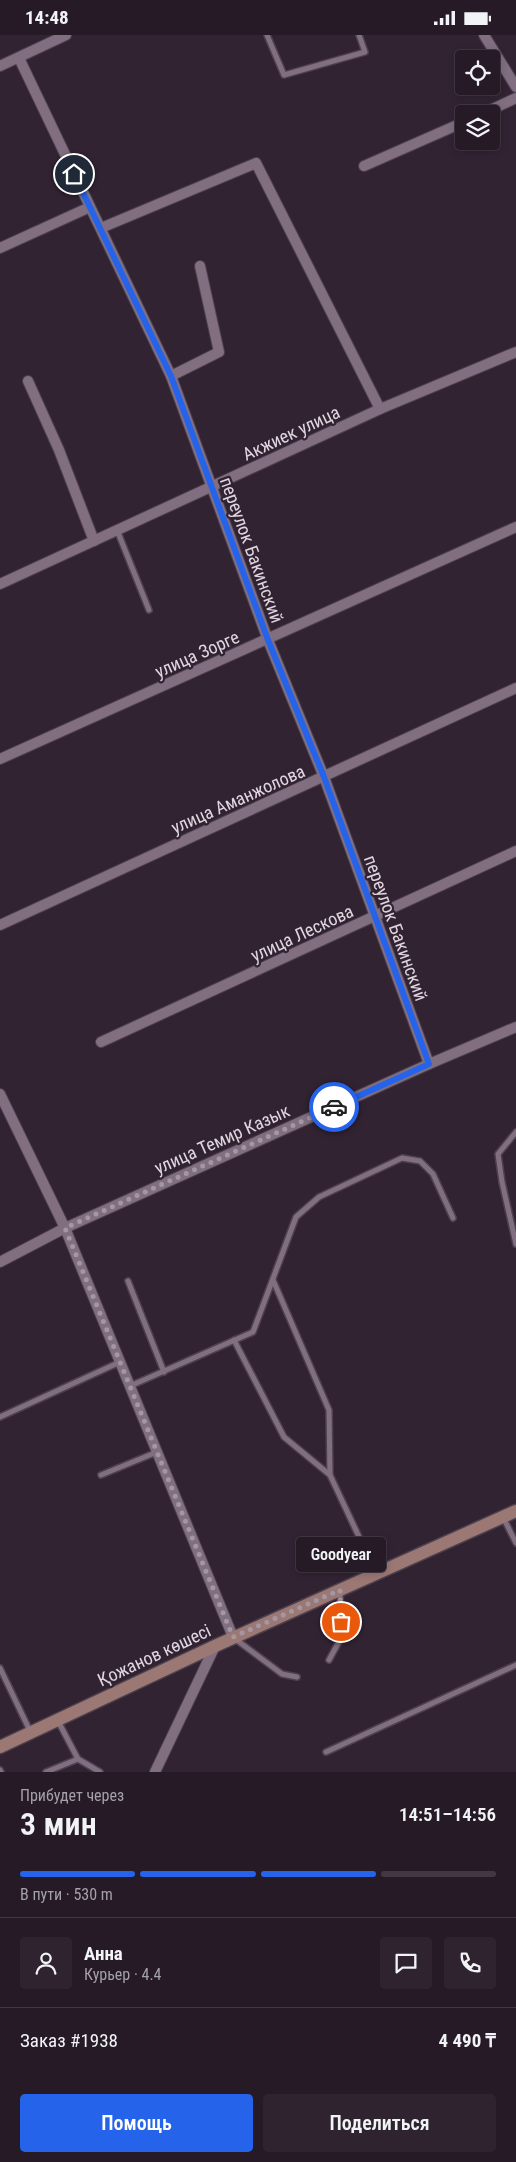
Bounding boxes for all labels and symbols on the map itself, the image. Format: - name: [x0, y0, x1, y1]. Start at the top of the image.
- pin: [53, 153, 95, 195]
- street label: Акжиек улица: [239, 401, 343, 465]
- street label: переулок Бакинский: [216, 474, 288, 626]
- street label: улица Зорге: [152, 626, 242, 682]
- street label: улица Аманжолова: [168, 760, 308, 838]
- street label: переулок Бакинский: [360, 852, 432, 1004]
- street label: улица Лескова: [247, 900, 357, 966]
- courier: [309, 1082, 359, 1132]
- street label: улица Темир Казык: [151, 1100, 293, 1178]
- callout: Goodyear: [296, 1537, 386, 1572]
- pin: [320, 1601, 362, 1643]
- street label: Қожанов көшесі: [94, 1620, 214, 1690]

